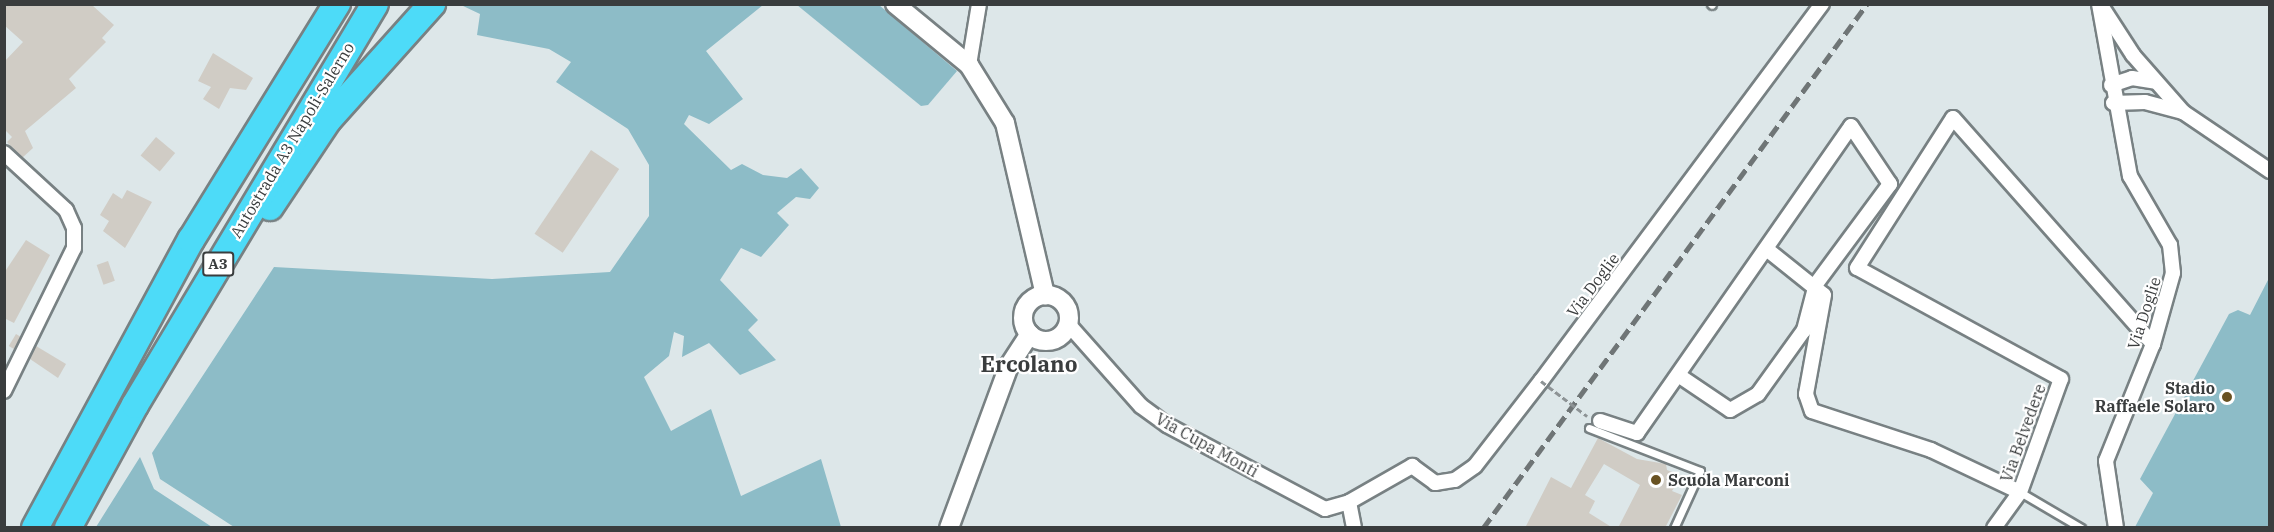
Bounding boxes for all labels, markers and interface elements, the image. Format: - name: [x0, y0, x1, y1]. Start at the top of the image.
- street label: Autostrada A3 Napoli-Salerno: [226, 39, 358, 241]
- street label: Via Doglie: [1563, 249, 1623, 321]
- road number: A3: [202, 252, 234, 276]
- street label: Via Doglie: [2123, 274, 2165, 352]
- district label: Ercolano: [981, 351, 1077, 377]
- place label: Stadio Raffaele Solaro: [2095, 378, 2215, 416]
- street label: Via Belvedere: [1996, 381, 2050, 485]
- marker: Stadio Raffaele Solaro: [2220, 390, 2234, 404]
- street label: Via Cupa Monti: [1152, 409, 1262, 481]
- place label: Scuola Marconi: [1668, 470, 1789, 490]
- marker: Scuola Marconi: [1649, 473, 1663, 487]

